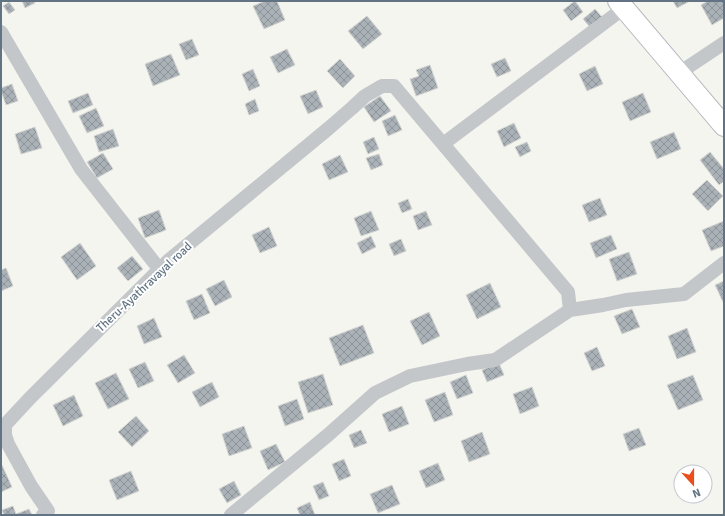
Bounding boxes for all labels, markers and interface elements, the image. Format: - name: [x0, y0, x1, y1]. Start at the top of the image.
- street label: Theru-Ayathravayal road: [93, 239, 195, 336]
- north arrow: [673, 464, 713, 504]
- text: N: [691, 485, 702, 500]

